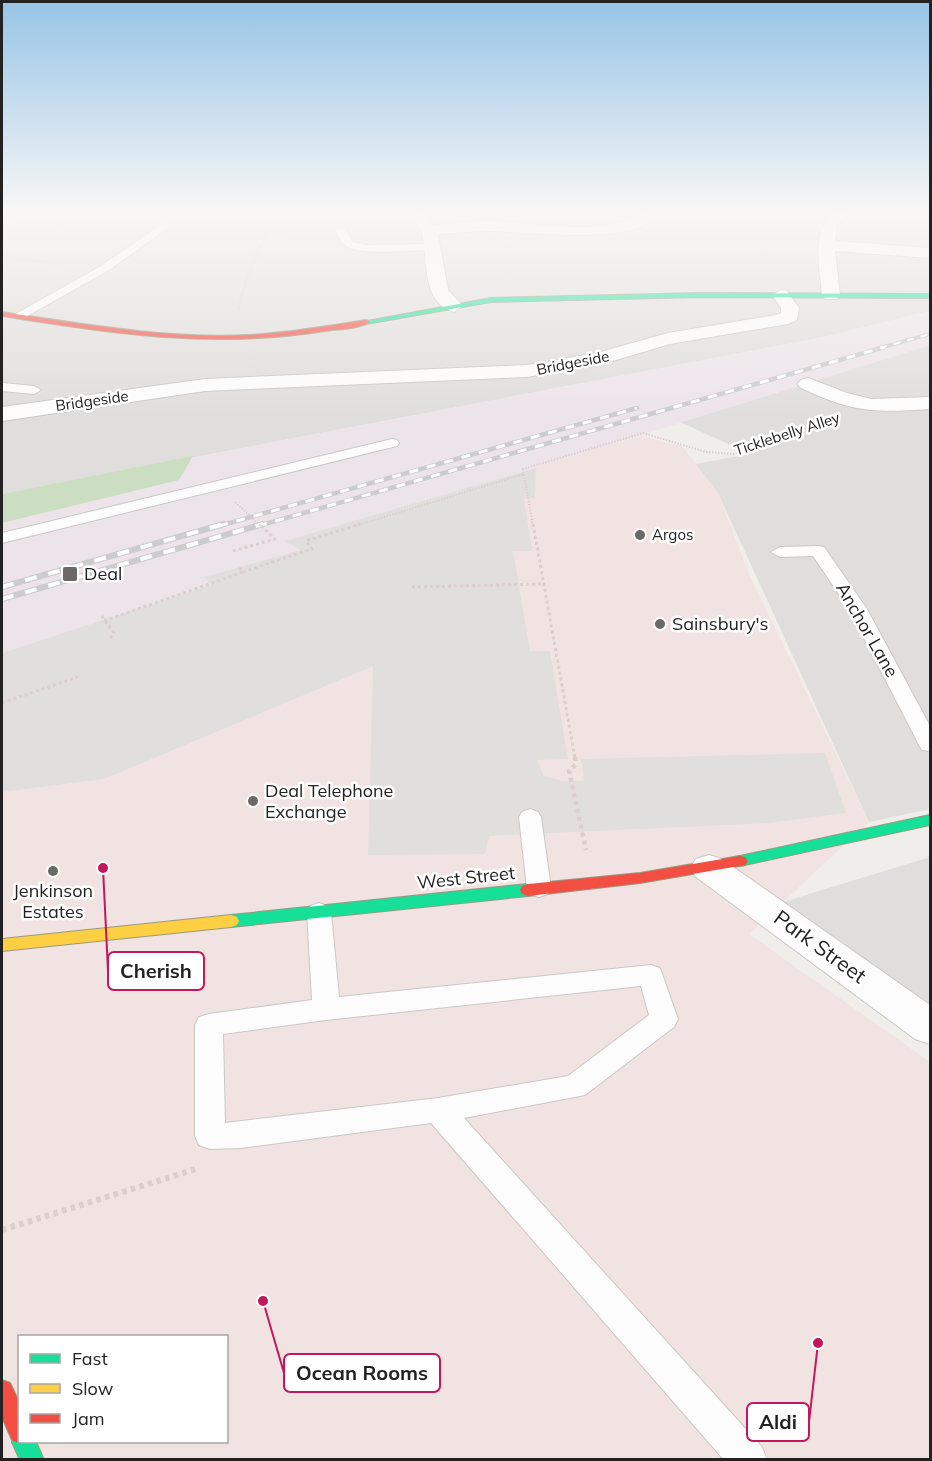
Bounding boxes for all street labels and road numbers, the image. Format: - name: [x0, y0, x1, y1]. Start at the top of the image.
- street label: Bridgeside: [535, 346, 611, 379]
- street label: Bridgeside: [54, 386, 130, 415]
- street label: Ticklebelly Alley: [732, 408, 842, 460]
- street label: Anchor Lane: [831, 578, 904, 681]
- street label: West Street: [416, 861, 516, 894]
- street label: Park Street: [769, 904, 872, 988]

